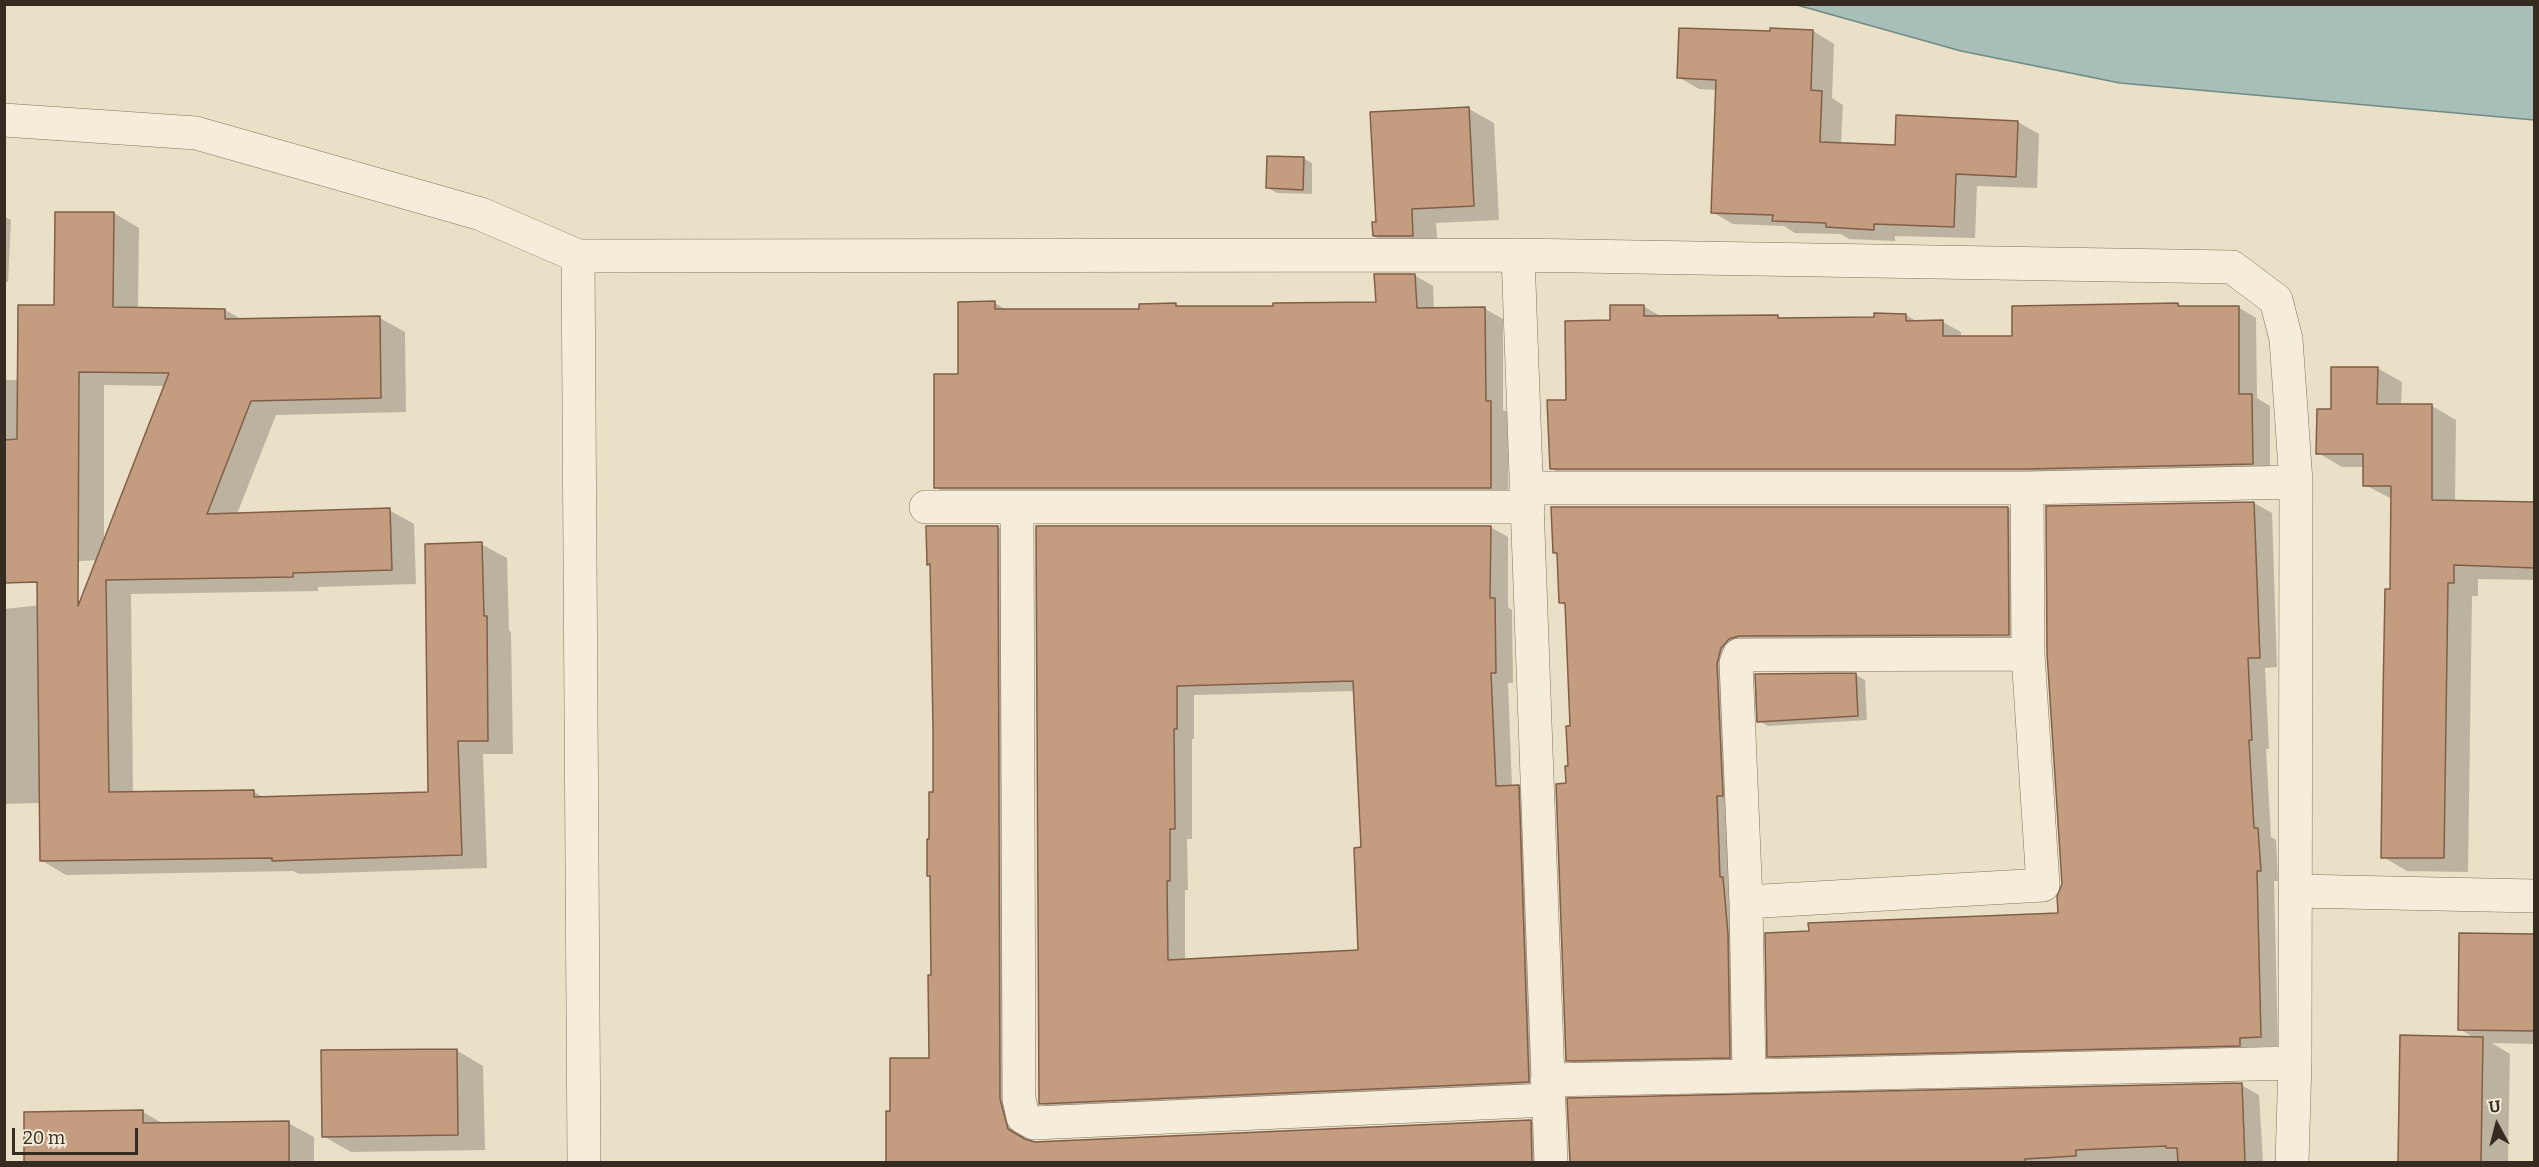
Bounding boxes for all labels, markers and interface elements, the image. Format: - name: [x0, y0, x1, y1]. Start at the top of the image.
- north arrow: [2467, 1095, 2527, 1155]
- text: U: [2488, 1096, 2502, 1117]
- scale bar: [15, 1116, 141, 1154]
- text: 20 m: [23, 1127, 65, 1149]

